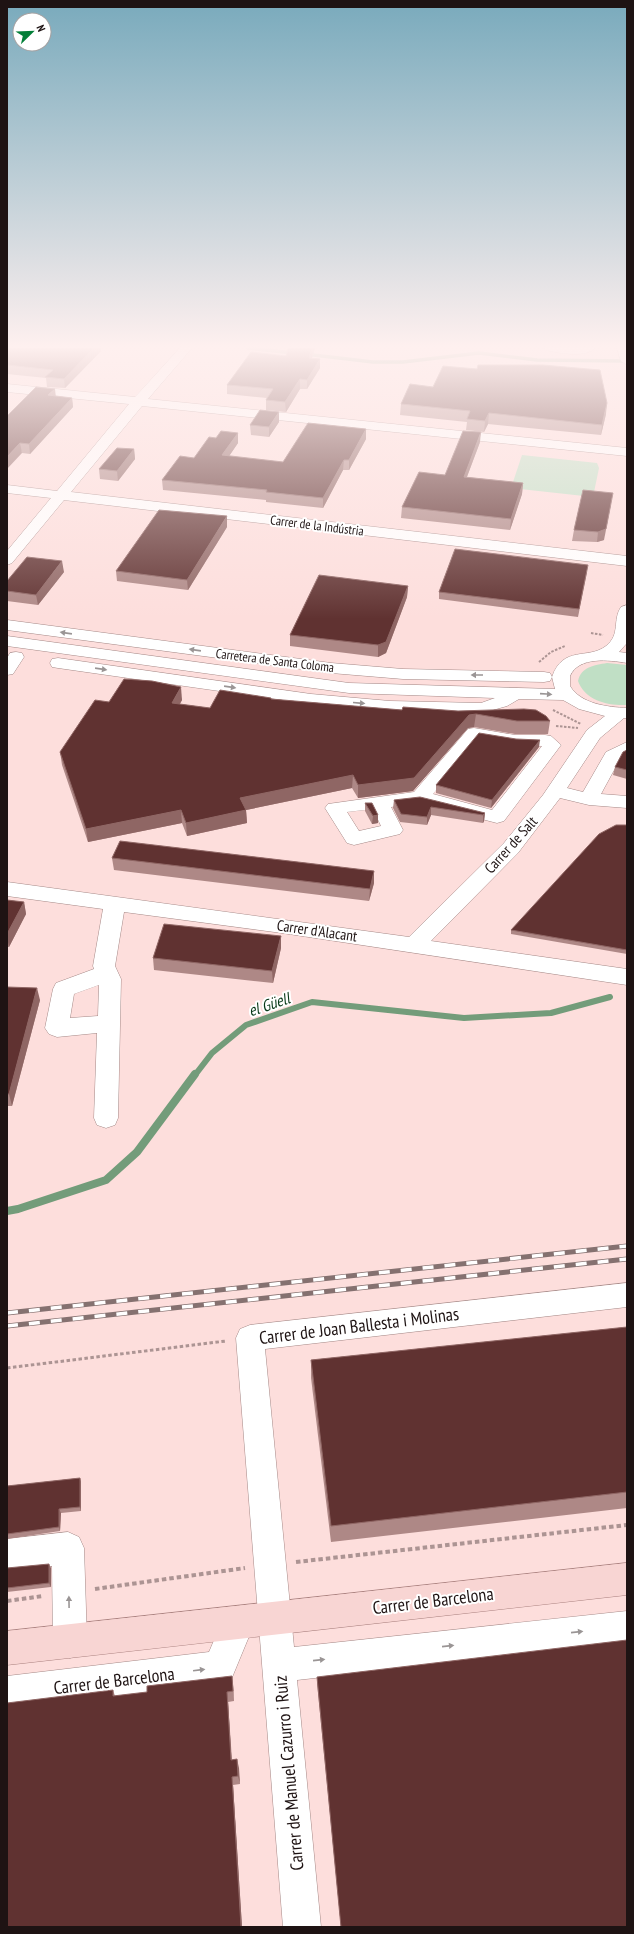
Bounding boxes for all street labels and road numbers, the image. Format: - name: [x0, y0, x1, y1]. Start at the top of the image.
- street label: Carrer de la Indústria: [269, 511, 365, 540]
- street label: Carretera de Santa Coloma: [215, 645, 335, 676]
- street label: Carrer de Salt: [480, 812, 541, 877]
- street label: Carrer d'Alacant: [276, 915, 358, 946]
- street label: Carrer de Joan Ballesta i Molinas: [258, 1302, 460, 1349]
- street label: Carrer de Barcelona: [371, 1582, 495, 1619]
- street label: Carrer de Barcelona: [52, 1662, 176, 1699]
- street label: Carrer de Manuel Cazurro i Ruiz: [269, 1675, 308, 1872]

